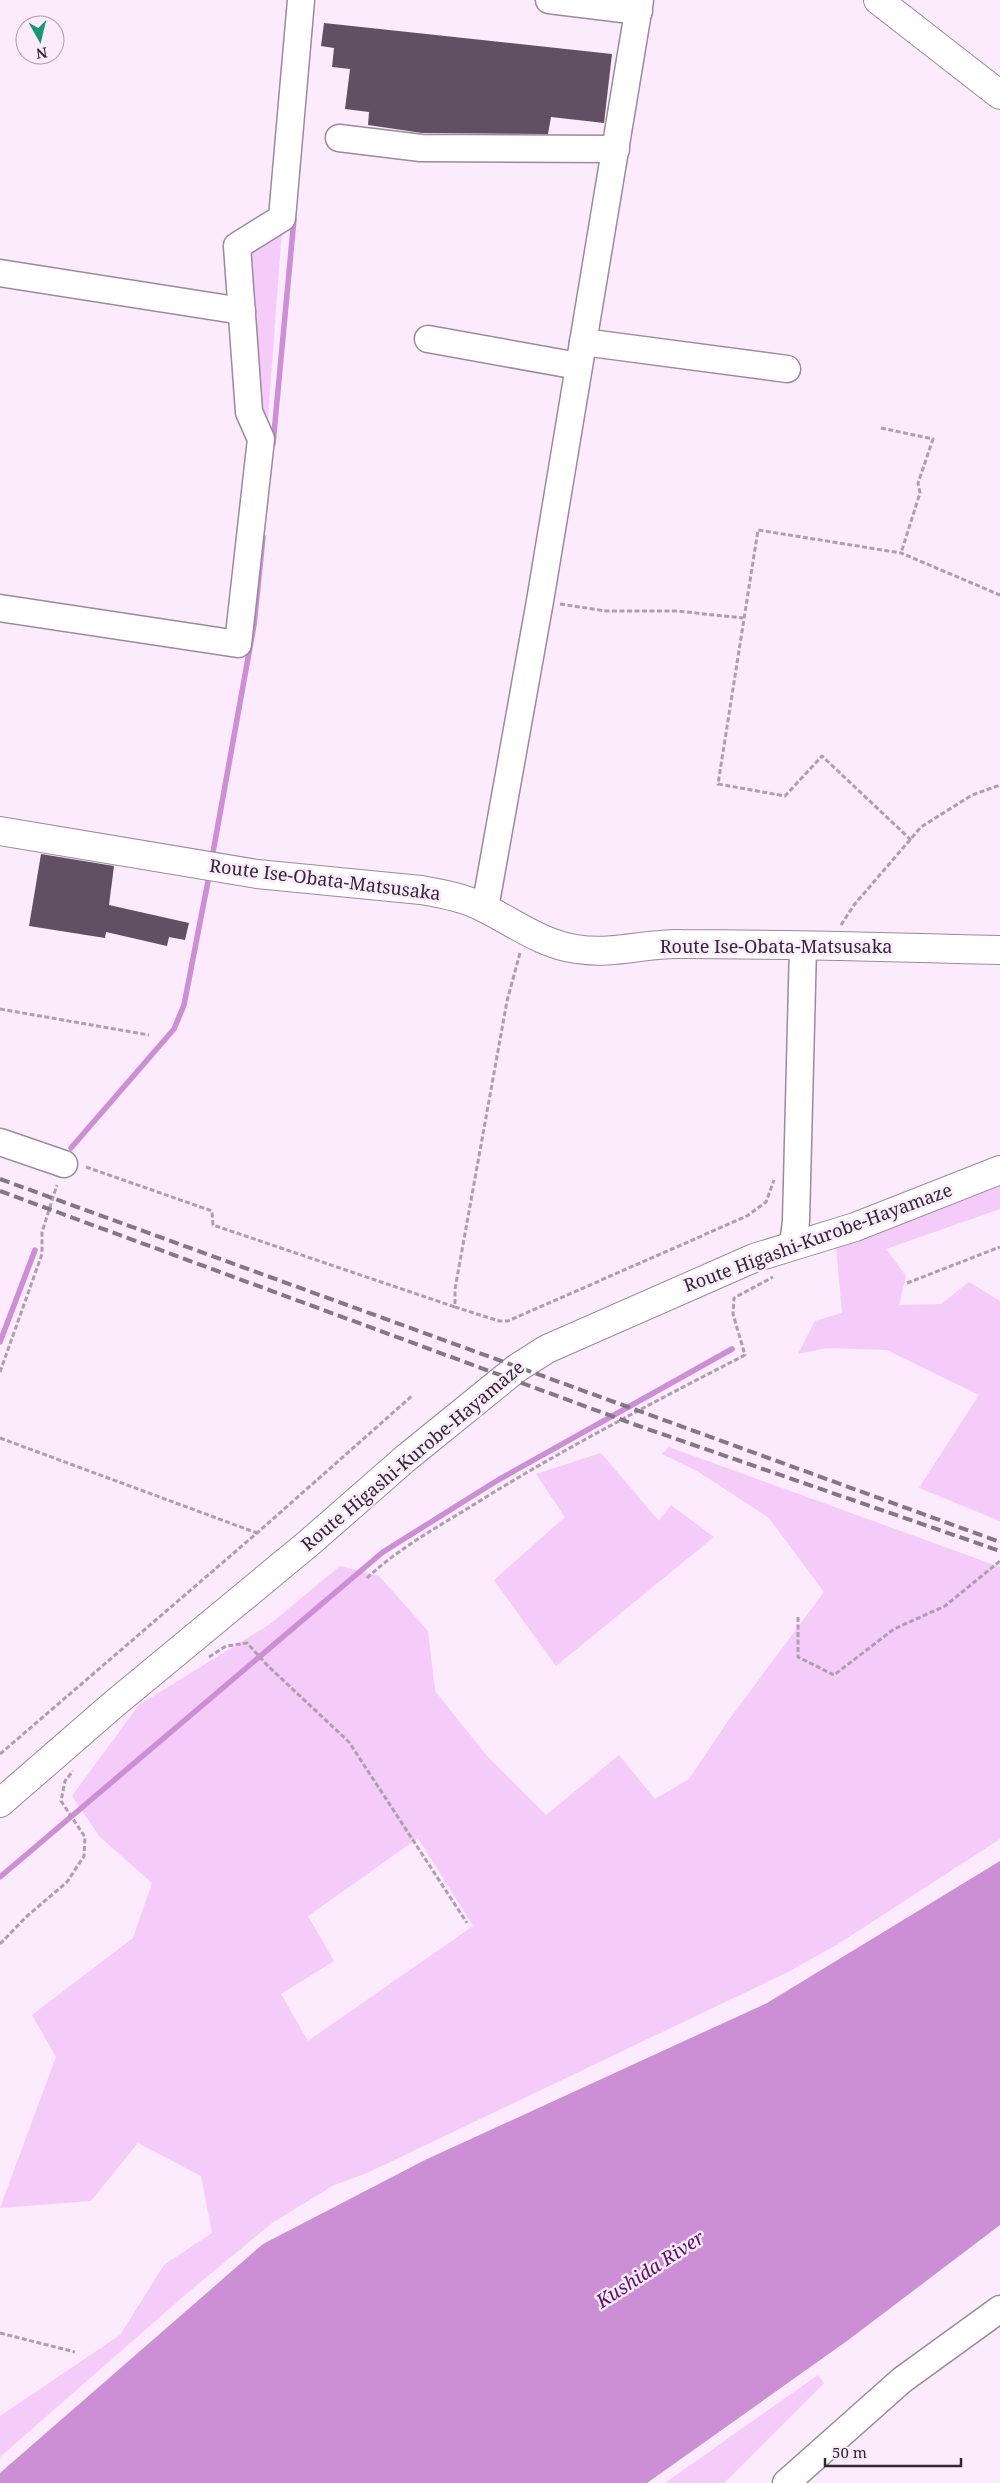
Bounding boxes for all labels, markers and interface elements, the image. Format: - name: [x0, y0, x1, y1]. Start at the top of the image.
- north arrow: [15, 15, 65, 65]
- text: N: [35, 43, 49, 64]
- street label: Route Ise-Obata-Matsusaka: [208, 853, 442, 905]
- street label: Route Ise-Obata-Matsusaka: [660, 934, 892, 958]
- street label: Route Higashi-Kurobe-Hayamaze: [680, 1177, 955, 1297]
- street label: Route Higashi-Kurobe-Hayamaze: [296, 1355, 529, 1556]
- water label: Kushida River: [590, 2224, 709, 2314]
- scale bar: [825, 2436, 961, 2468]
- text: 50 m: [832, 2442, 867, 2462]

